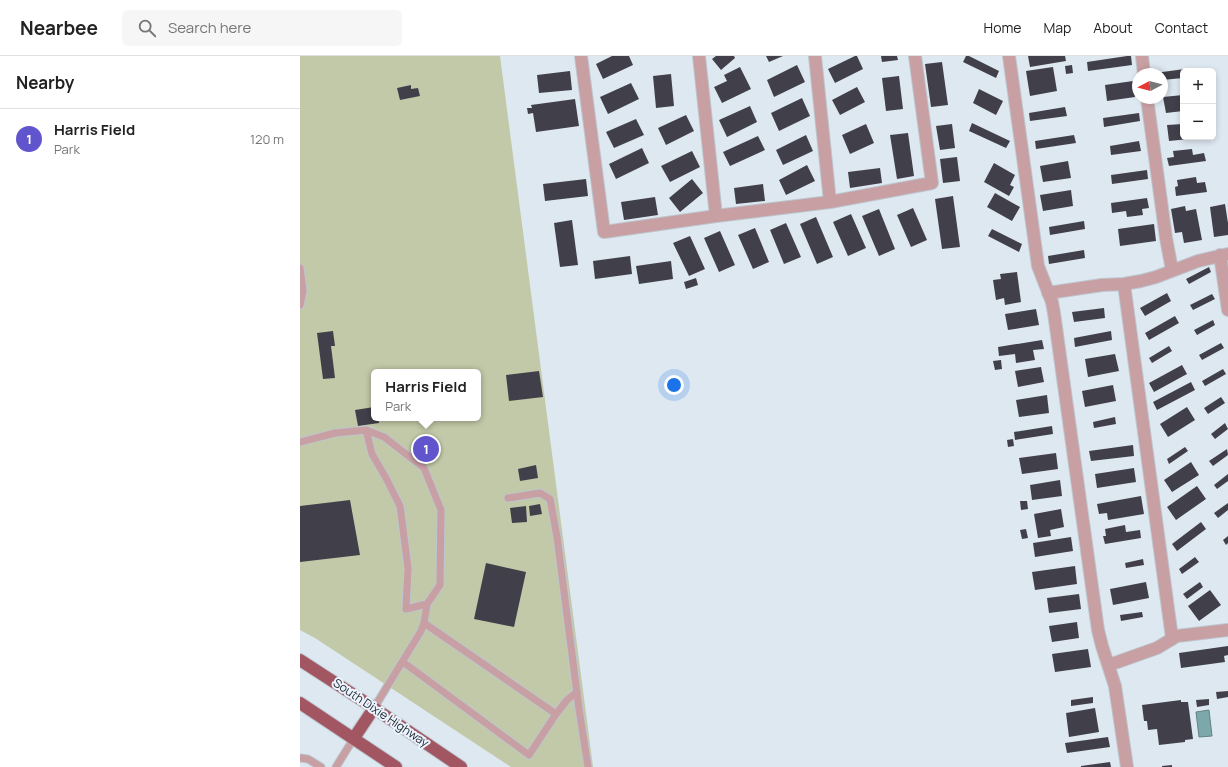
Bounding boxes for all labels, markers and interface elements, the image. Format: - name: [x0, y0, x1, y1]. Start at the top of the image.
- search box: [122, 10, 402, 46]
- text: Nearbee: [20, 15, 98, 41]
- icon: search: [136, 17, 158, 39]
- text: Search here: [168, 17, 251, 38]
- text: Home: [984, 18, 1021, 37]
- text: Map: [1043, 18, 1071, 37]
- text: About: [1093, 18, 1133, 37]
- text: Contact: [1155, 18, 1208, 37]
- north arrow: [1132, 68, 1168, 104]
- map controls: [1180, 68, 1216, 140]
- button: +: [1180, 68, 1216, 104]
- text: Nearby: [16, 71, 74, 94]
- button: −: [1180, 104, 1216, 140]
- text: Harris Field: [54, 119, 135, 140]
- text: 1: [26, 130, 32, 148]
- text: 120 m: [250, 130, 284, 148]
- text: Park: [54, 140, 80, 158]
- popup: [371, 369, 481, 421]
- your location: [664, 375, 684, 395]
- text: Harris Field: [385, 376, 467, 397]
- text: Park: [385, 397, 411, 415]
- pin: 1: [413, 434, 439, 464]
- street label: South Dixie Highway: [330, 674, 433, 751]

